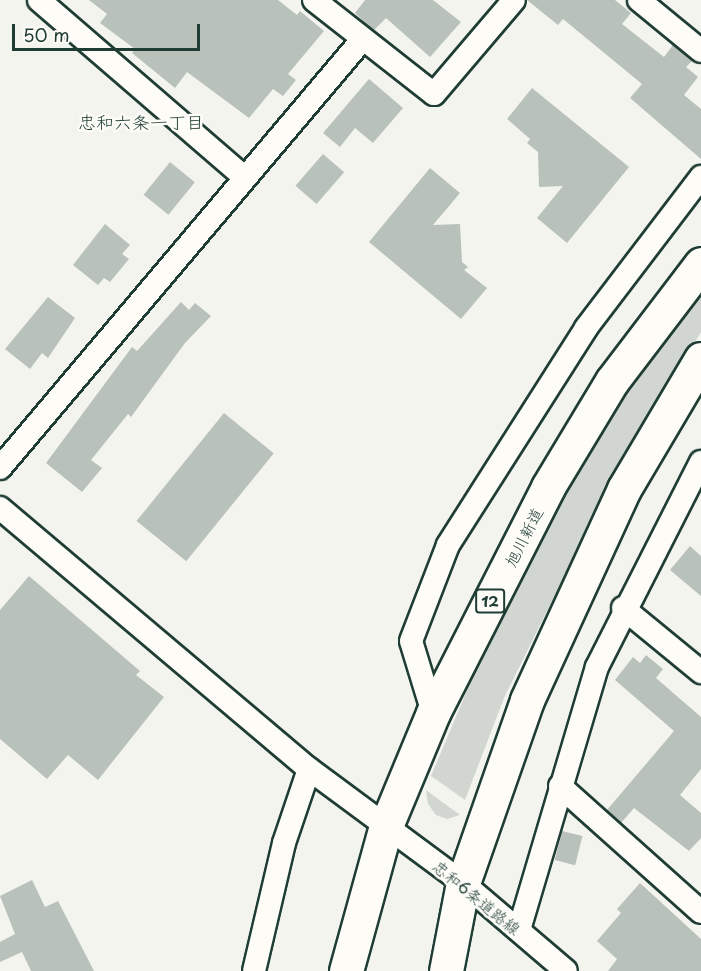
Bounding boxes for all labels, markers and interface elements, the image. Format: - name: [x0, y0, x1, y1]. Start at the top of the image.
- scale bar: [15, 12, 202, 50]
- text: 50 m: [23, 21, 70, 48]
- district label: 忠和六条一丁目: [78, 111, 204, 133]
- street label: 旭川新道: [500, 504, 546, 570]
- road number: 12: [475, 589, 505, 613]
- street label: 忠和6条道路線: [429, 856, 525, 938]

